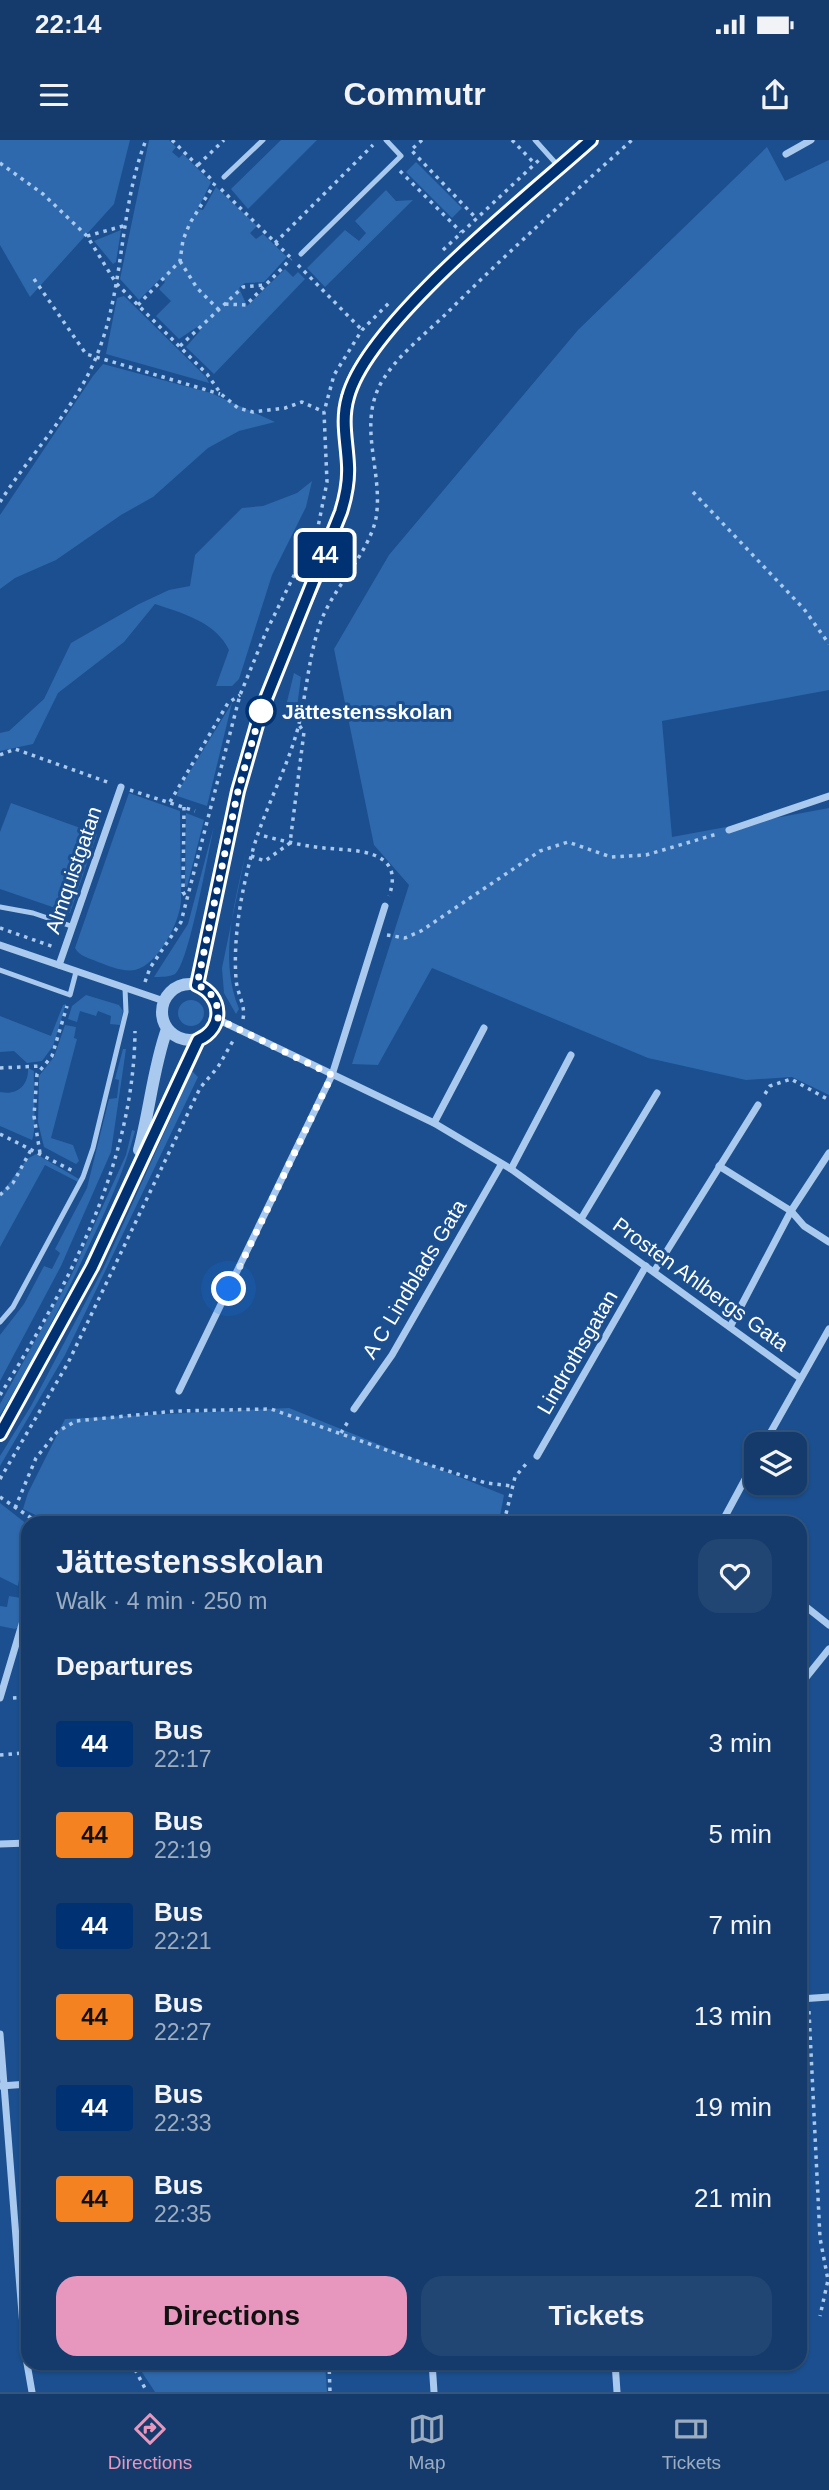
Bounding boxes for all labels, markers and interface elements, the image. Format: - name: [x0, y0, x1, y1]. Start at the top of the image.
- text: 22:14: [35, 9, 102, 39]
- icon: menu: [35, 76, 73, 114]
- text: Commutr: [343, 76, 486, 112]
- icon: share: [756, 76, 794, 114]
- line badge: 44: [294, 532, 356, 578]
- text: 44: [312, 541, 338, 568]
- marker: Jättestensskolan: [246, 696, 276, 726]
- place label: Jättestensskolan: [282, 700, 452, 723]
- street label: Almquistgatan: [40, 803, 106, 937]
- street label: A C Lindblads Gata: [358, 1195, 471, 1362]
- street label: Prosten Ahlbergs Gata: [609, 1213, 793, 1356]
- your location: [211, 1271, 246, 1306]
- street label: Lindrothsgatan: [532, 1286, 622, 1418]
- map controls: [744, 1432, 807, 1495]
- button: layers: [744, 1432, 807, 1495]
- button: heart: [698, 1539, 772, 1613]
- text: Jättestensskolan: [56, 1543, 324, 1580]
- text: Walk · 4 min · 250 m: [56, 1588, 267, 1614]
- text: Departures: [56, 1651, 193, 1681]
- text: Bus: [154, 1715, 203, 1745]
- text: 3 min: [708, 1728, 772, 1758]
- text: 44: [81, 1730, 108, 1757]
- text: 22:17: [154, 1746, 212, 1772]
- text: Bus: [154, 1806, 203, 1836]
- text: 5 min: [708, 1819, 772, 1849]
- text: 44: [81, 1821, 108, 1848]
- text: 22:19: [154, 1837, 212, 1863]
- text: Bus: [154, 1897, 203, 1927]
- text: 7 min: [708, 1910, 772, 1940]
- text: 44: [81, 1912, 108, 1939]
- text: 22:21: [154, 1928, 212, 1954]
- text: Bus: [154, 1988, 203, 2018]
- text: 13 min: [694, 2001, 772, 2031]
- text: 44: [81, 2003, 108, 2030]
- text: 22:27: [154, 2019, 212, 2045]
- text: Bus: [154, 2079, 203, 2109]
- text: 19 min: [694, 2092, 772, 2122]
- text: 44: [81, 2094, 108, 2121]
- text: 22:33: [154, 2110, 212, 2136]
- text: Bus: [154, 2170, 203, 2200]
- text: 21 min: [694, 2183, 772, 2213]
- text: 44: [81, 2185, 108, 2212]
- text: 22:35: [154, 2201, 212, 2227]
- button: Directions: [56, 2276, 407, 2356]
- button: Tickets: [421, 2276, 772, 2356]
- tab: Directions: [108, 2410, 192, 2474]
- tab: Map: [408, 2410, 446, 2474]
- tab: Tickets: [662, 2410, 721, 2474]

